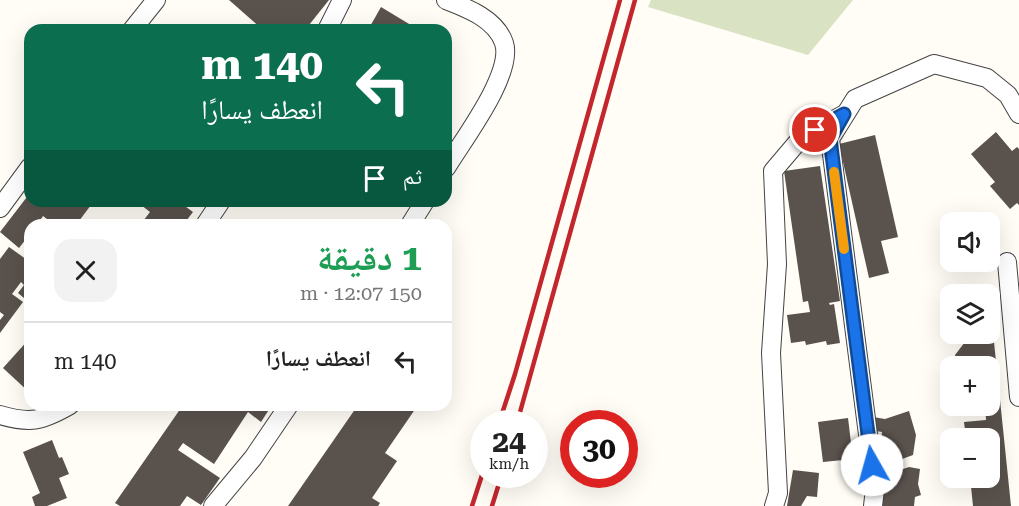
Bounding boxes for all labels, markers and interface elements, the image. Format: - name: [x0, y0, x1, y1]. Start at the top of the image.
- text: 140 m: [201, 40, 323, 89]
- icon: left: [344, 48, 422, 126]
- text: انعطف يسارًا: [201, 94, 323, 126]
- pin: [789, 104, 840, 155]
- icon: arrive: [798, 113, 831, 146]
- icon: arrive: [358, 162, 391, 195]
- text: ثم: [403, 164, 422, 189]
- map controls: [940, 212, 1000, 488]
- button: sound: [940, 212, 1000, 272]
- text: 1 دقيقة: [317, 237, 422, 279]
- button: close: [54, 239, 117, 302]
- text: 150 m · 12:07: [300, 281, 422, 305]
- button: layers: [940, 284, 1000, 344]
- icon: left: [389, 345, 422, 378]
- text: انعطف يسارًا: [266, 346, 371, 371]
- text: 140 m: [54, 349, 117, 374]
- button: +: [940, 356, 1000, 416]
- speed limit sign: 30: [560, 410, 638, 488]
- text: 24: [492, 424, 526, 459]
- button: −: [940, 428, 1000, 488]
- position arrow: [840, 433, 904, 497]
- text: km/h: [489, 455, 529, 473]

